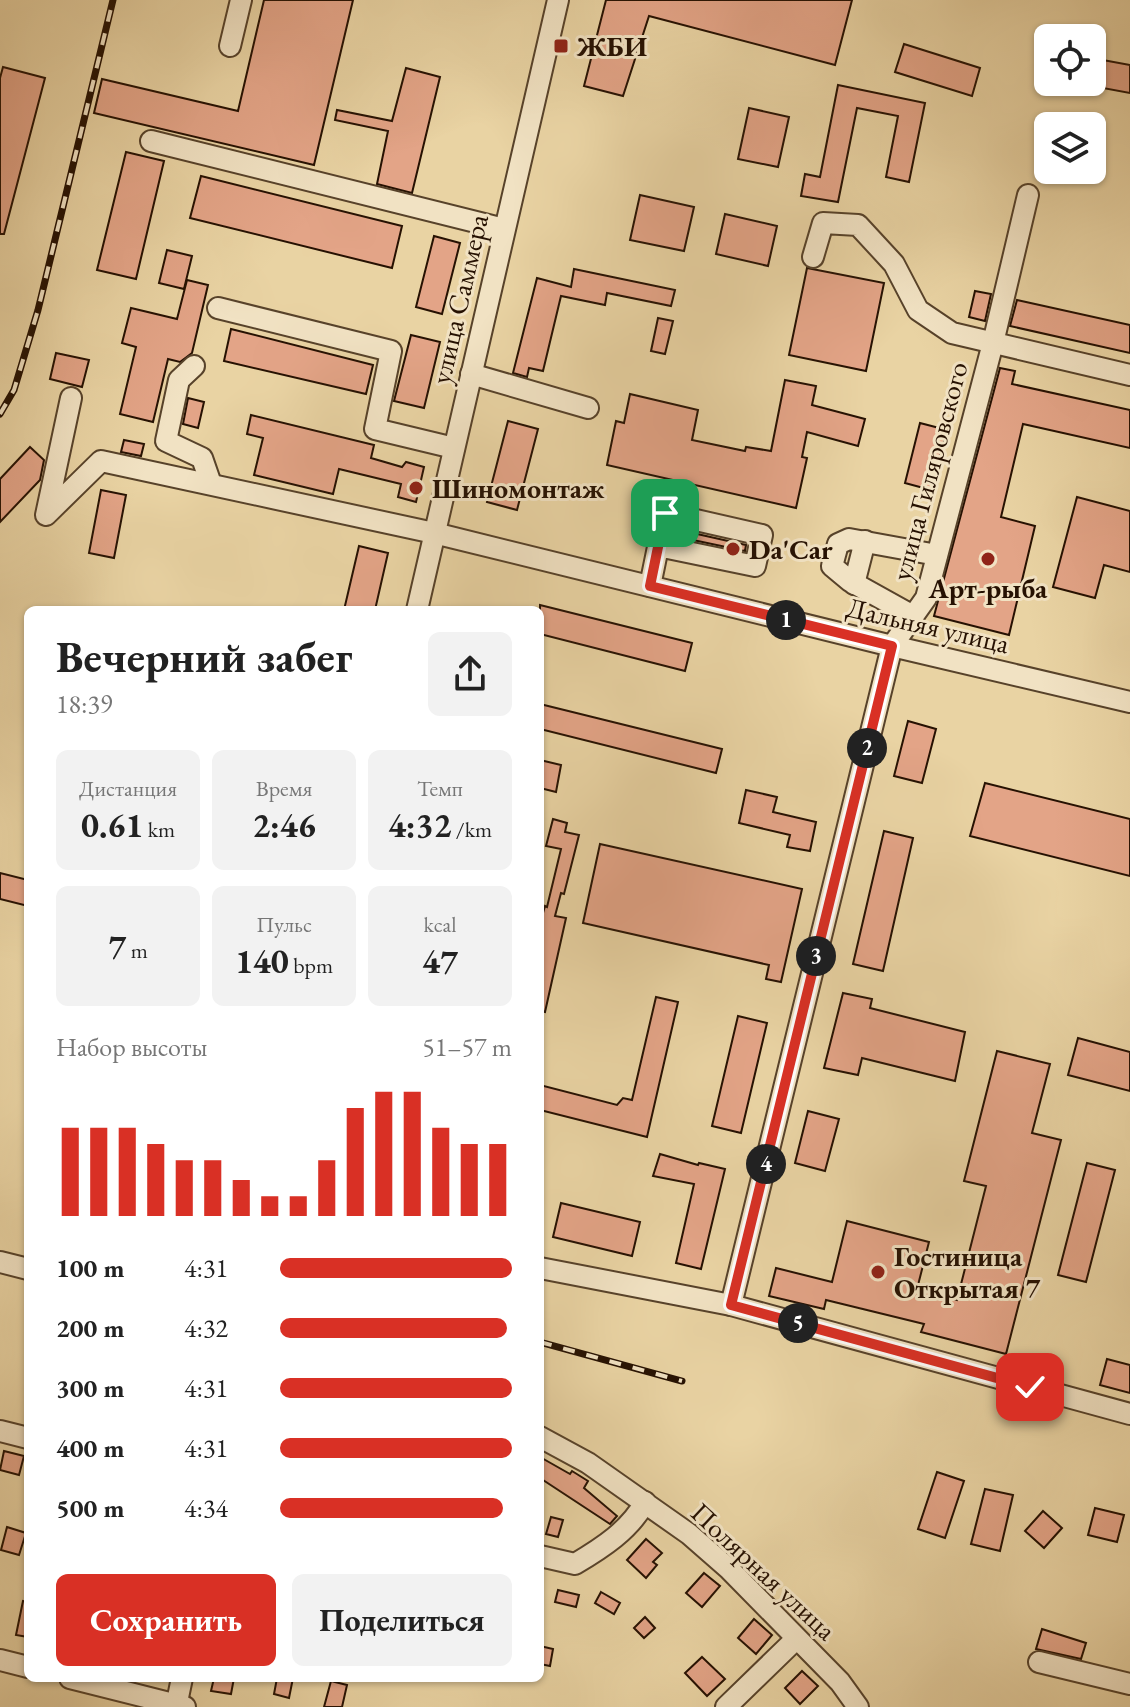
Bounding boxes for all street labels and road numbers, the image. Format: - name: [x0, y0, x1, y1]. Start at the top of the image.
- street label: улица Саммера: [422, 210, 496, 387]
- street label: улица Гиляровского: [882, 358, 976, 584]
- street label: Дальняя улица: [843, 589, 1014, 661]
- street label: Полярная улица: [684, 1494, 845, 1648]

